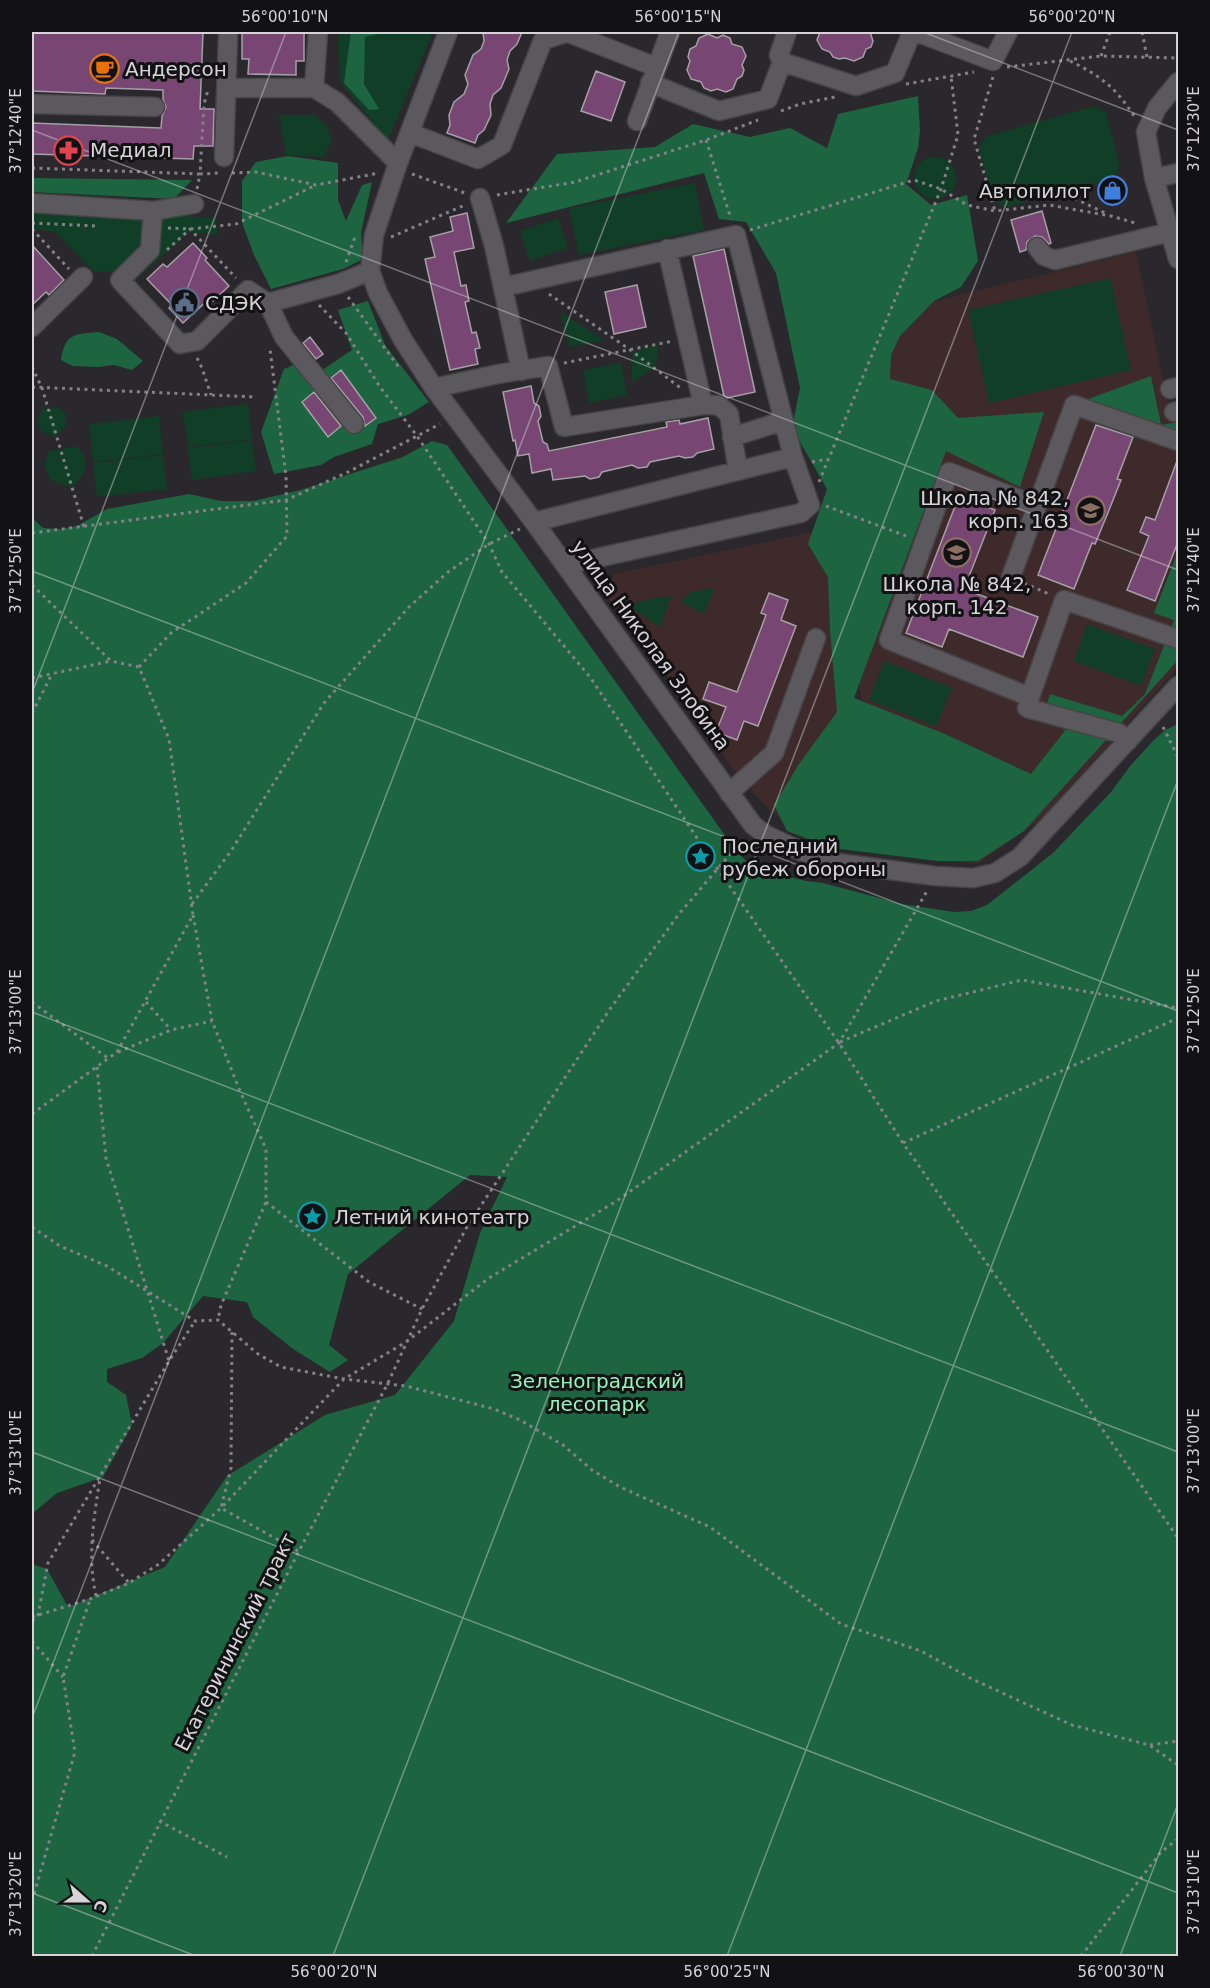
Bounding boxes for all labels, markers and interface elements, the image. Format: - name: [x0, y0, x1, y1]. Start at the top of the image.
- text: 56°00'10"N: [241, 8, 329, 26]
- text: 56°00'15"N: [634, 8, 722, 26]
- text: 56°00'20"N: [1028, 8, 1116, 26]
- cafe icon: Андерсон: [88, 53, 120, 85]
- place label: Андерсон: [125, 57, 227, 81]
- text: 37°12'30"E: [1185, 86, 1203, 172]
- text: 37°12'40"E: [7, 88, 25, 174]
- pharmacy icon: Медиал: [53, 134, 85, 166]
- place label: Медиал: [90, 138, 171, 162]
- shop icon: Автопилот: [1096, 175, 1128, 207]
- place label: Автопилот: [979, 179, 1091, 203]
- public building icon: СДЭК: [168, 287, 200, 319]
- place label: СДЭК: [205, 291, 263, 315]
- place label: Школа № 842, корп. 163: [920, 486, 1069, 533]
- school or university icon: Школа № 842, корп. 163: [1074, 494, 1106, 526]
- text: 37°12'40"E: [1185, 527, 1203, 613]
- text: 37°12'50"E: [7, 528, 25, 614]
- street label: улица Николая Злобина: [567, 535, 735, 755]
- school or university icon: Школа № 842, корп. 142: [941, 537, 973, 569]
- place label: Школа № 842, корп. 142: [883, 572, 1031, 619]
- place label: Последний рубеж обороны: [722, 834, 886, 881]
- place icon: Последний рубеж обороны: [685, 841, 717, 873]
- text: 37°12'50"E: [1185, 968, 1203, 1054]
- text: 37°13'00"E: [7, 969, 25, 1055]
- place icon: Летний кинотеатр: [297, 1201, 329, 1233]
- place label: Летний кинотеатр: [334, 1205, 529, 1229]
- park label: Зеленоградский лесопарк: [510, 1369, 684, 1416]
- text: 37°13'00"E: [1185, 1408, 1203, 1494]
- text: 37°13'10"E: [7, 1410, 25, 1496]
- street label: Екатерининский тракт: [169, 1529, 301, 1755]
- text: 37°13'10"E: [1185, 1849, 1203, 1935]
- text: 37°13'20"E: [7, 1851, 25, 1937]
- north arrow: [57, 1871, 117, 1931]
- text: С: [90, 1897, 112, 1915]
- text: 56°00'20"N: [290, 1963, 378, 1981]
- text: 56°00'25"N: [683, 1963, 771, 1981]
- text: 56°00'30"N: [1077, 1963, 1165, 1981]

